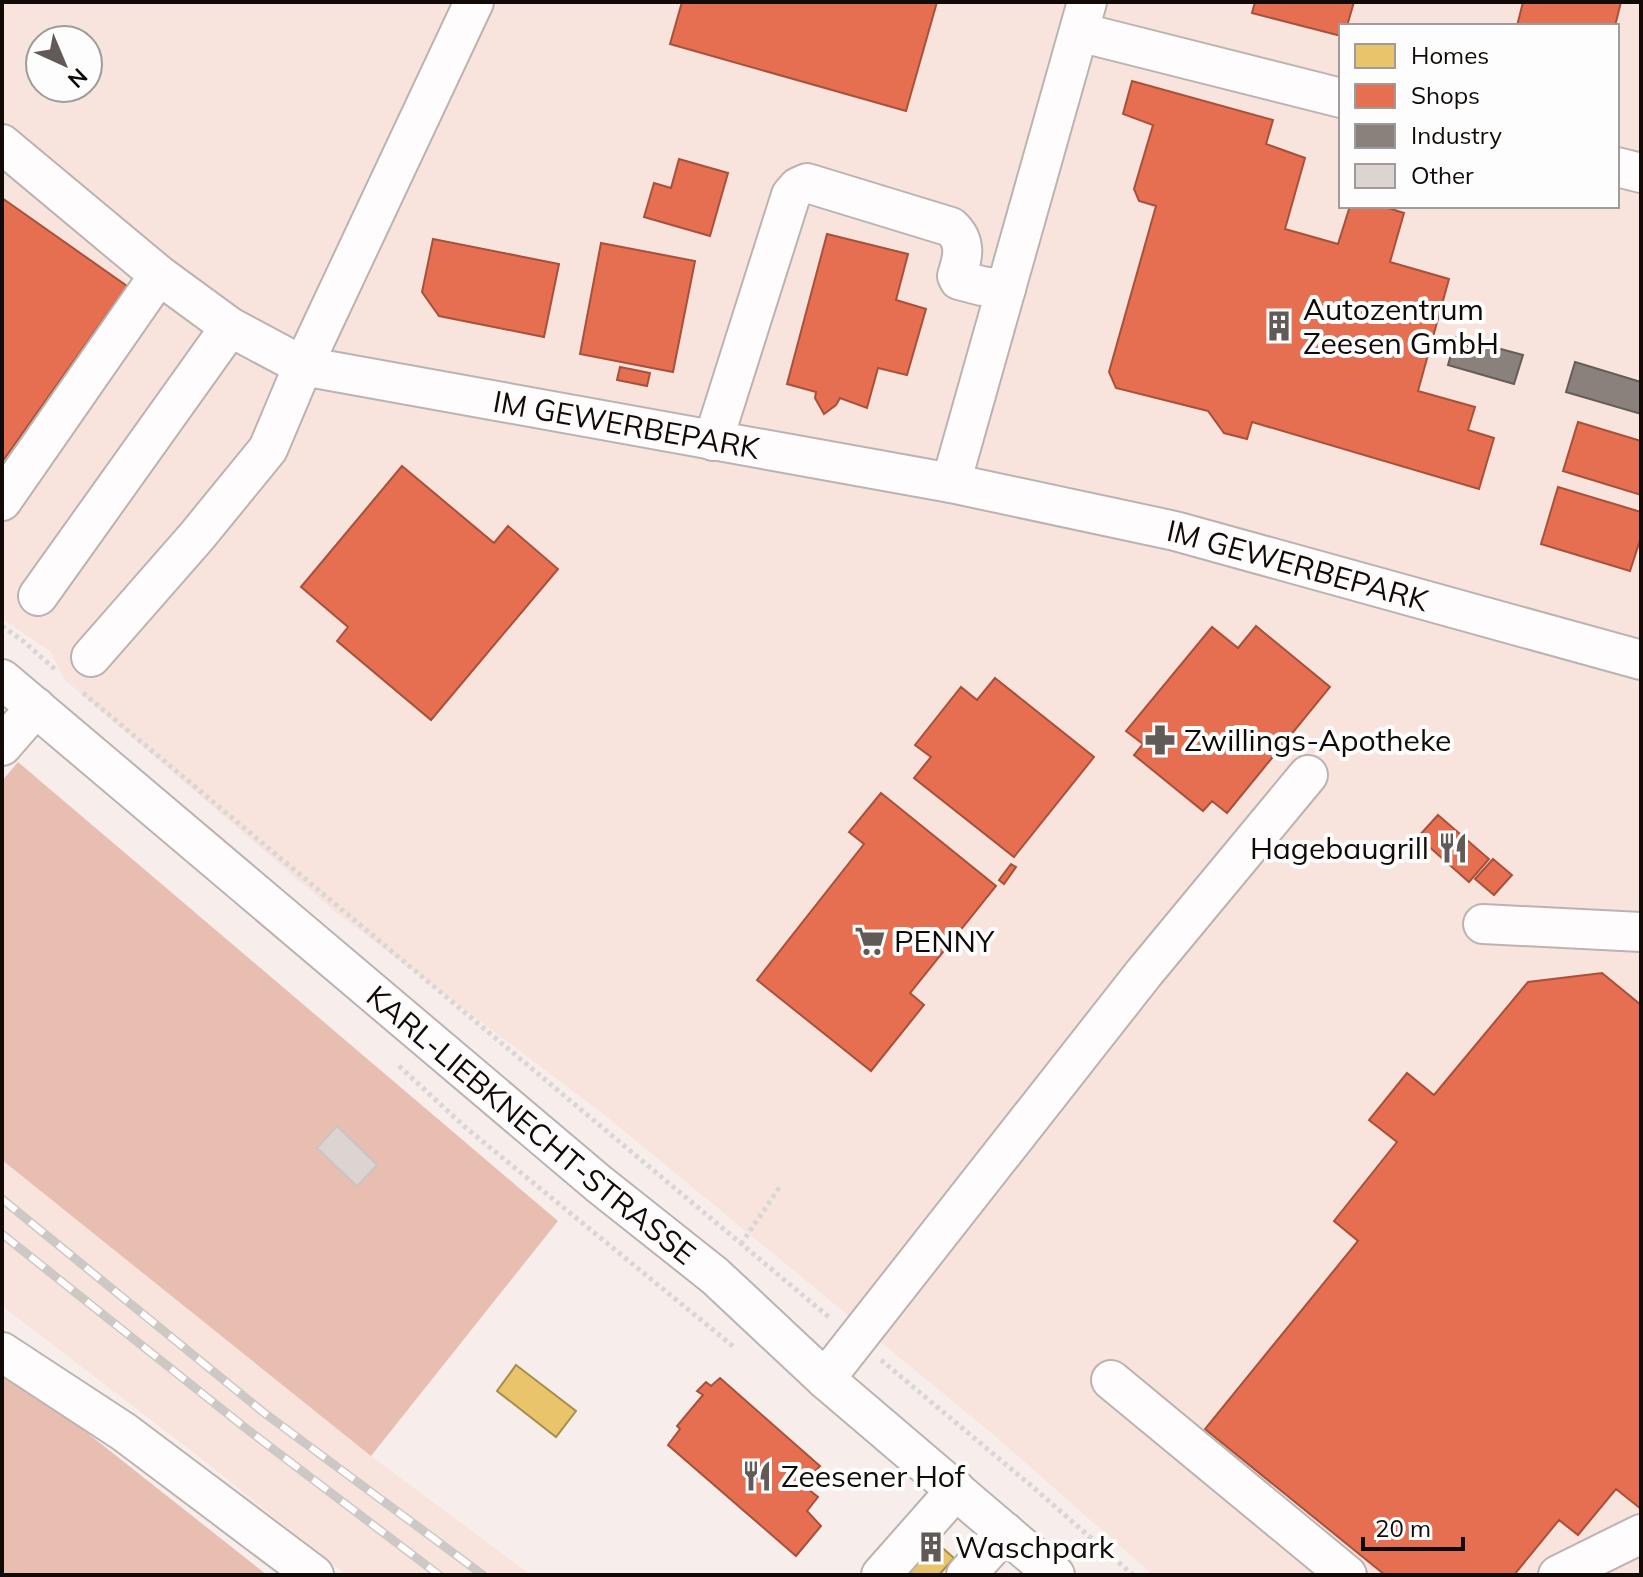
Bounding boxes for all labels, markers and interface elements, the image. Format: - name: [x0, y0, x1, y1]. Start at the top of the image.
- north arrow: [24, 24, 104, 104]
- legend: [1339, 24, 1619, 208]
- text: Homes: [1411, 40, 1489, 70]
- text: N: [62, 63, 94, 94]
- text: Shops: [1411, 80, 1480, 110]
- text: Industry: [1411, 120, 1502, 150]
- text: Other: [1411, 160, 1474, 190]
- place label: Autozentrum Zeesen GmbH: [1303, 290, 1499, 362]
- building icon: Autozentrum Zeesen GmbH: [1262, 309, 1296, 343]
- street label: IM GEWERBEPARK: [490, 382, 764, 467]
- street label: IM GEWERBEPARK: [1163, 511, 1434, 619]
- place label: Zwillings-Apotheke: [1184, 721, 1451, 759]
- pharmacy icon: Zwillings-Apotheke: [1143, 723, 1177, 757]
- place label: Hagebaugrill: [1250, 829, 1429, 867]
- restaurant icon: Hagebaugrill: [1436, 831, 1470, 865]
- place label: PENNY: [894, 922, 995, 960]
- supermarket icon: PENNY: [853, 924, 887, 958]
- street label: KARL-LIEBKNECHT-STRASSE: [359, 977, 704, 1272]
- place label: Zeesener Hof: [781, 1457, 966, 1495]
- restaurant icon: Zeesener Hof: [740, 1459, 774, 1493]
- scale bar: [1363, 1501, 1463, 1551]
- text: 20 m: [1375, 1513, 1431, 1543]
- place label: Waschpark: [955, 1528, 1115, 1566]
- building icon: Waschpark: [914, 1530, 948, 1564]

